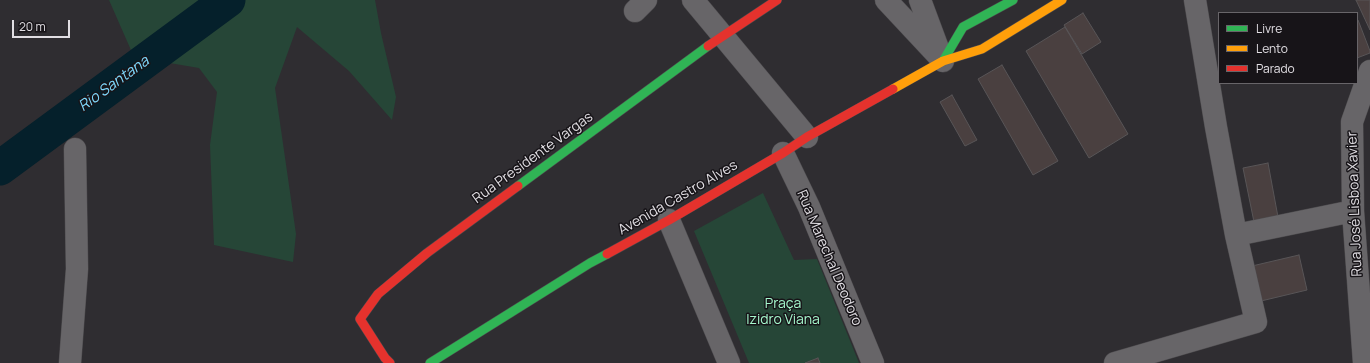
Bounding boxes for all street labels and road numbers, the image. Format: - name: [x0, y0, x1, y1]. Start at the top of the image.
- street label: Rua Presidente Vargas: [470, 109, 596, 207]
- street label: Rua José Lisboa Xavier: [1344, 131, 1366, 277]
- street label: Avenida Castro Alves: [615, 157, 741, 239]
- street label: Rua Marechal Deodoro: [793, 188, 865, 328]

